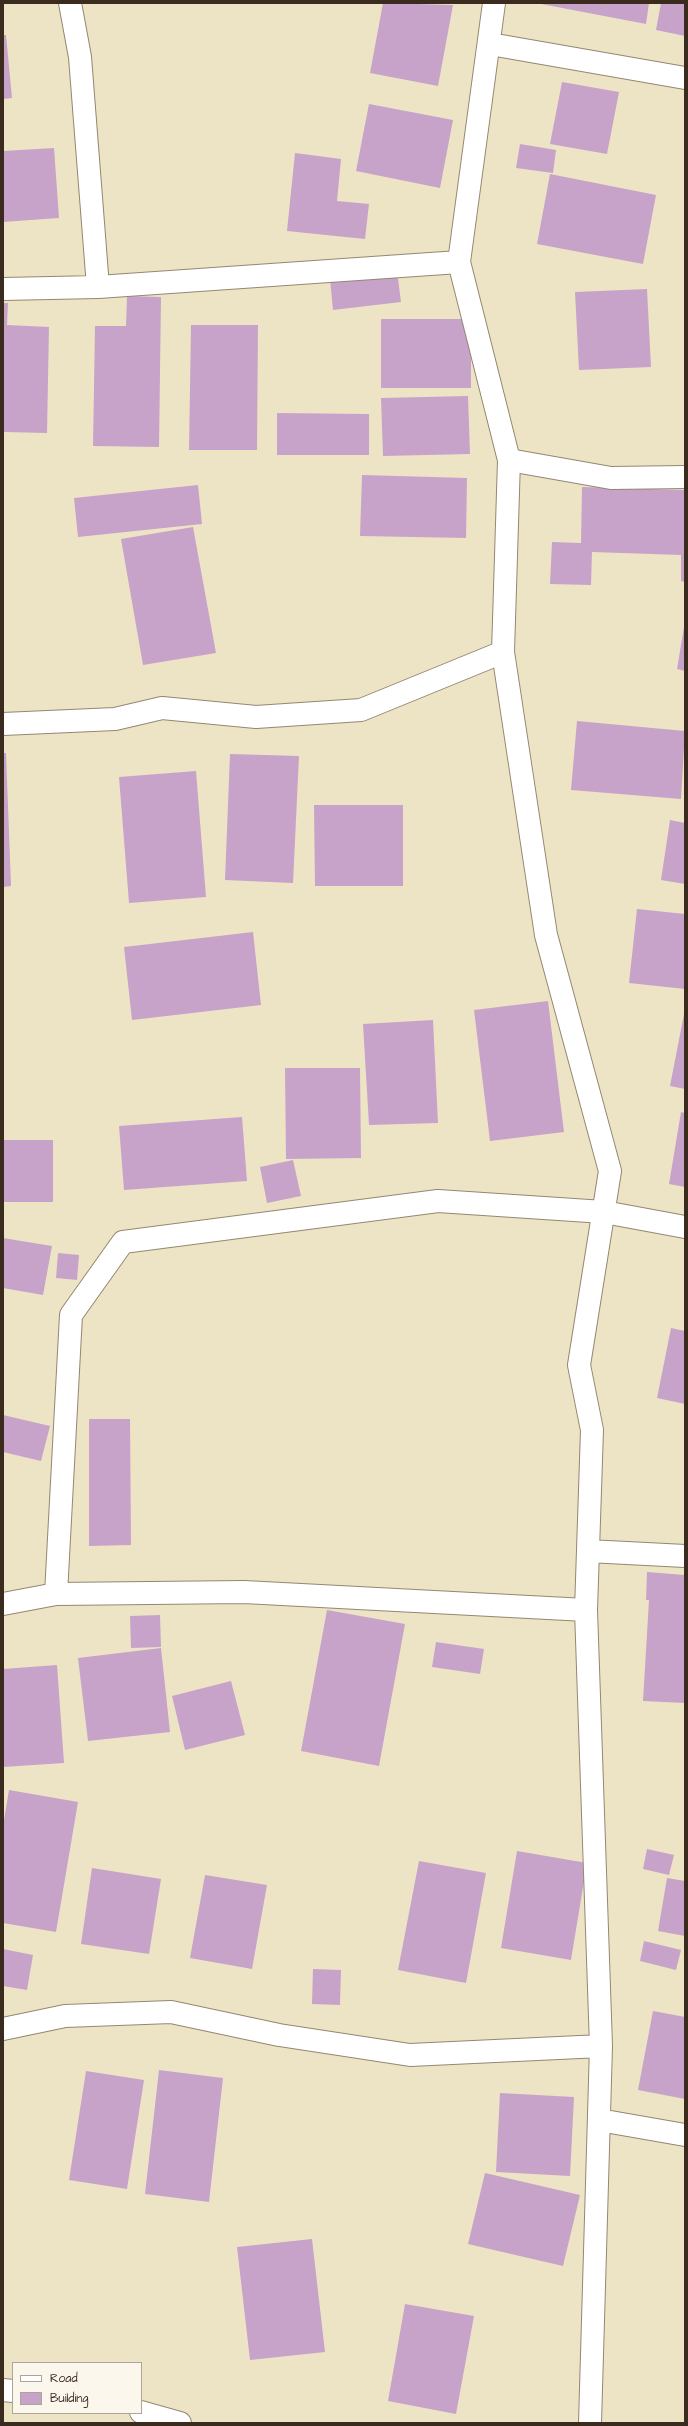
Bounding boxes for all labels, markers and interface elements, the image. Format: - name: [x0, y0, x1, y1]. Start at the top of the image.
- legend: [12, 2362, 142, 2414]
- text: Road: [50, 2370, 78, 2387]
- text: Building: [50, 2390, 88, 2407]

